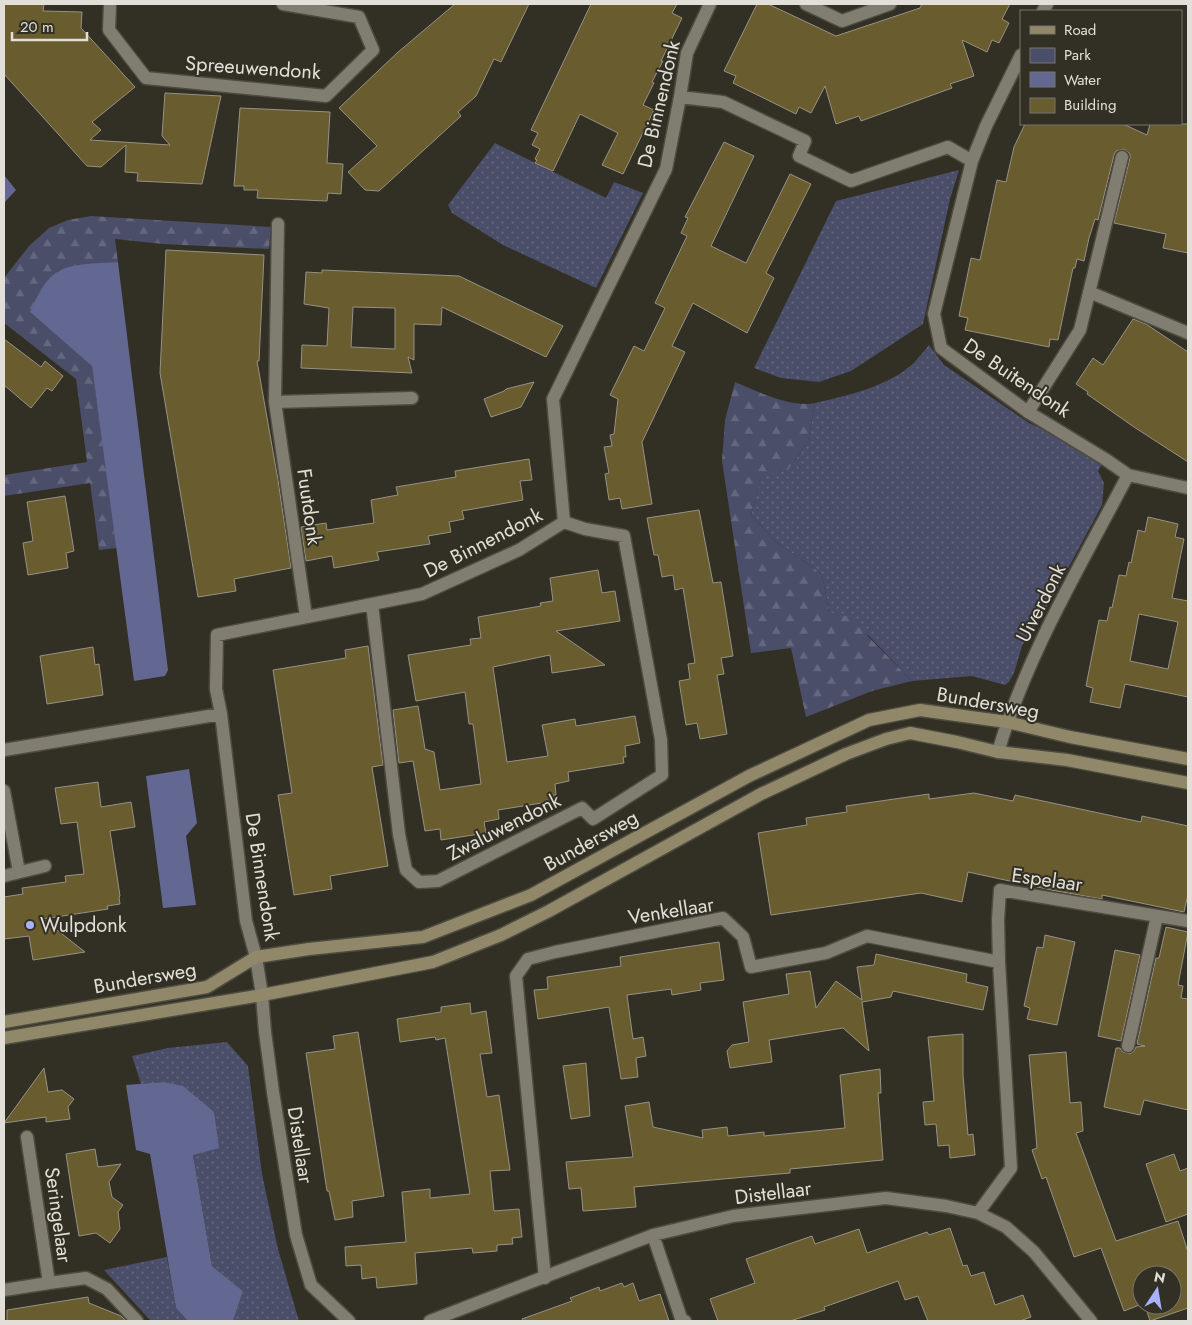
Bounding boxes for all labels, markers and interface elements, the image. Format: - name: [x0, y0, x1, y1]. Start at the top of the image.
- scale bar: [12, 10, 88, 42]
- legend: [1020, 10, 1182, 125]
- text: 20 m: [20, 16, 54, 38]
- text: Road: [1064, 19, 1096, 41]
- street label: De Binnendonk: [630, 37, 688, 170]
- text: Park: [1064, 44, 1091, 66]
- street label: Spreeuwendonk: [184, 49, 322, 87]
- text: Water: [1064, 69, 1102, 91]
- text: Building: [1064, 94, 1116, 116]
- street label: De Buitendonk: [957, 331, 1077, 425]
- street label: Fuutdonk: [289, 467, 329, 547]
- street label: De Binnendonk: [419, 501, 548, 585]
- street label: Uiverdonk: [1009, 558, 1073, 647]
- street label: Bundersweg: [934, 680, 1042, 726]
- street label: Zwaluwendonk: [442, 786, 566, 868]
- street label: Bundersweg: [539, 803, 643, 879]
- street label: De Binnendonk: [238, 811, 286, 944]
- street label: Espelaar: [1010, 861, 1085, 899]
- street label: Venkellaar: [626, 890, 716, 932]
- place label: Wulpdonk: [40, 911, 127, 940]
- marker: Wulpdonk: [24, 919, 36, 931]
- street label: Bundersweg: [91, 955, 199, 1001]
- street label: Distellaar: [280, 1105, 320, 1186]
- street label: Seringelaar: [37, 1165, 79, 1265]
- street label: Distellaar: [733, 1174, 813, 1212]
- north arrow: [1132, 1265, 1182, 1315]
- text: N: [1152, 1266, 1167, 1288]

